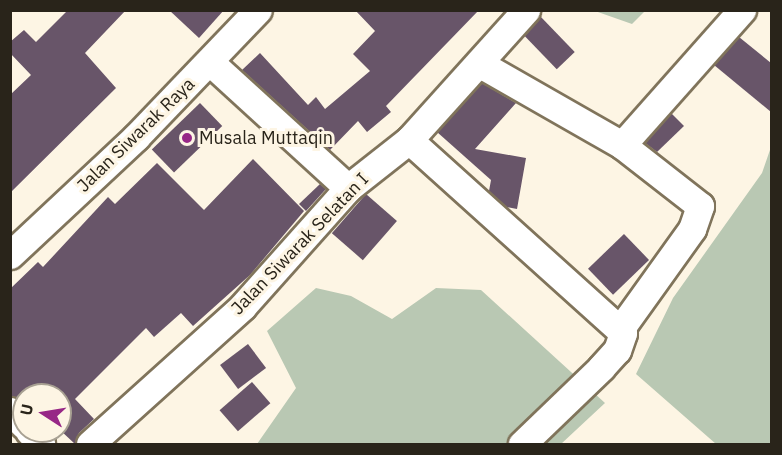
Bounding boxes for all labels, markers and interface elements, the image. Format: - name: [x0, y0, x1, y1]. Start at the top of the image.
- street label: Jalan Siwarak Raya: [73, 73, 199, 197]
- place label: Musala Muttaqin: [199, 127, 333, 149]
- marker: Musala Muttaqin: [180, 131, 194, 145]
- street label: Jalan Siwarak Selatan I: [227, 169, 373, 319]
- north arrow: [12, 383, 72, 443]
- text: U: [15, 402, 37, 417]

